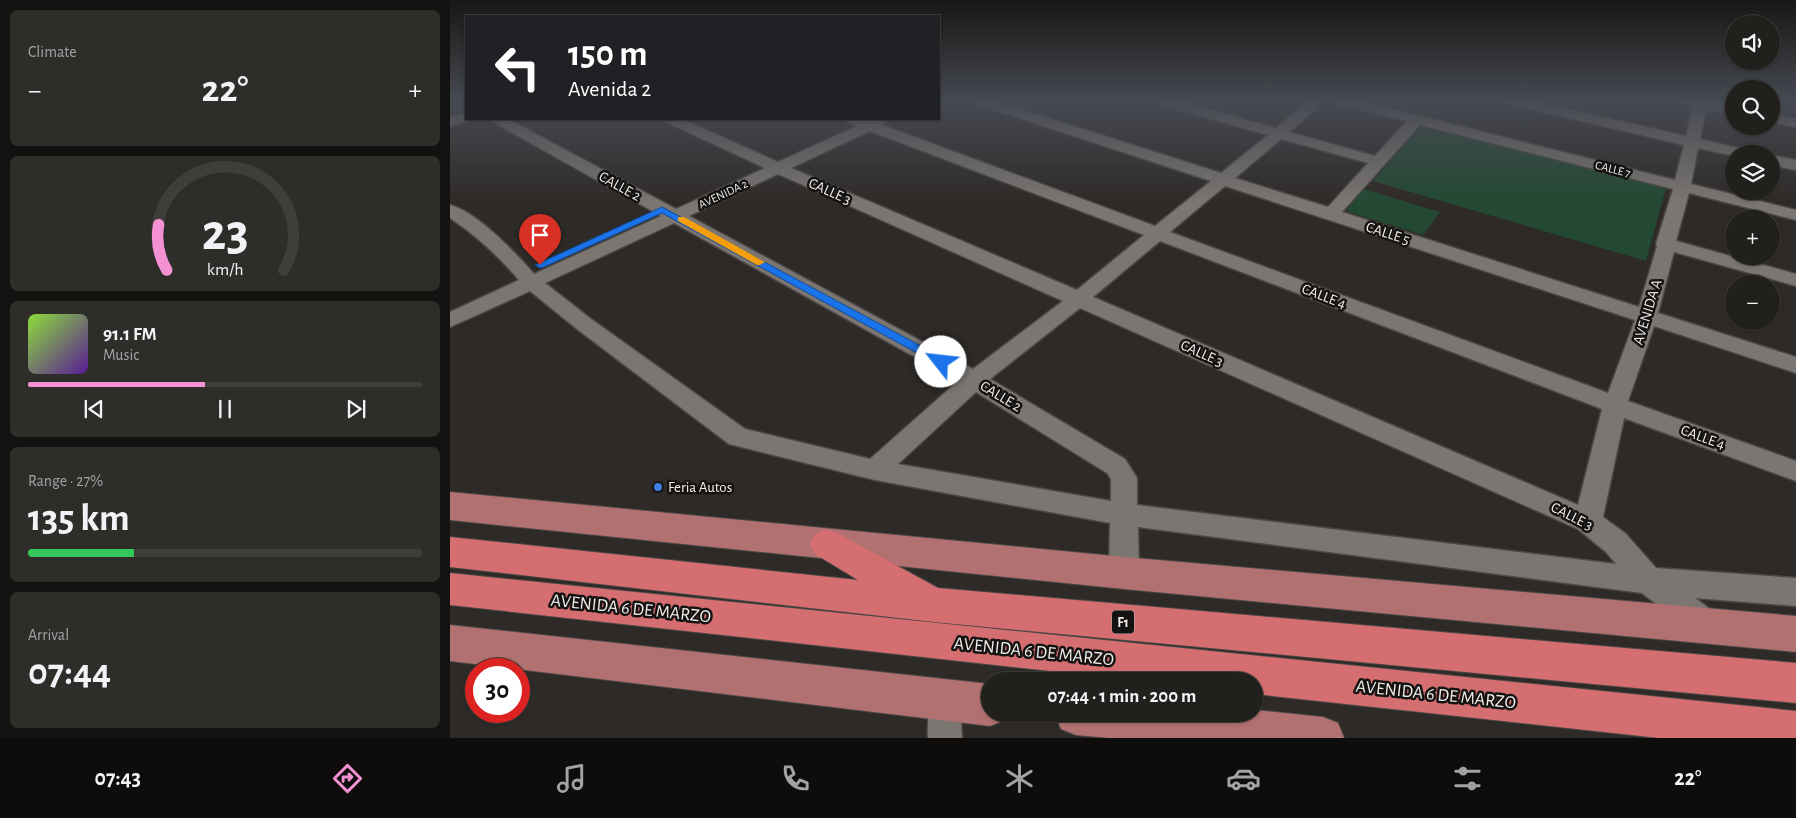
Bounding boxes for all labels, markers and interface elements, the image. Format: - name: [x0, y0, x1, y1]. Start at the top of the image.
- map controls: [1725, 15, 1780, 330]
- button: sound: [1725, 15, 1780, 70]
- icon: left: [485, 35, 550, 100]
- text: 150 m: [568, 37, 648, 72]
- text: Climate: [28, 44, 77, 60]
- text: 22°: [202, 71, 248, 109]
- text: −: [28, 77, 41, 105]
- text: +: [409, 77, 422, 105]
- text: Avenida 2: [568, 78, 651, 100]
- button: search: [1725, 80, 1780, 135]
- button: layers: [1725, 145, 1780, 200]
- street label: CALLE 7: [1594, 159, 1632, 179]
- street label: CALLE 2: [596, 169, 643, 204]
- street label: CALLE 3: [806, 175, 853, 207]
- street label: AVENIDA 2: [697, 177, 750, 211]
- text: 23: [202, 207, 248, 259]
- button: +: [1725, 210, 1780, 265]
- pin: [519, 214, 561, 265]
- street label: CALLE 5: [1364, 219, 1412, 248]
- icon: arrive: [526, 221, 554, 249]
- text: km/h: [207, 261, 243, 279]
- button: −: [1725, 275, 1780, 330]
- street label: AVENIDA A: [1630, 277, 1665, 347]
- street label: CALLE 4: [1300, 281, 1348, 312]
- text: 91.1 FM: [103, 325, 157, 344]
- position arrow: [914, 335, 966, 387]
- street label: CALLE 3: [1178, 337, 1225, 369]
- text: Music: [103, 347, 139, 363]
- street label: CALLE 2: [977, 378, 1024, 415]
- icon: previous: [80, 395, 108, 423]
- icon: pause: [211, 395, 239, 423]
- icon: next: [342, 395, 370, 423]
- street label: CALLE 4: [1679, 423, 1727, 452]
- text: Range · 27%: [28, 473, 103, 489]
- place label: Feria Autos: [668, 480, 732, 495]
- marker: Feria Autos: [652, 481, 664, 493]
- text: 135 km: [28, 500, 130, 538]
- street label: CALLE 3: [1548, 500, 1595, 533]
- street label: AVENIDA 6 DE MARZO: [550, 592, 712, 626]
- road number: F1: [1112, 610, 1134, 634]
- text: Arrival: [28, 627, 69, 643]
- street label: AVENIDA 6 DE MARZO: [953, 635, 1115, 669]
- text: 07:44: [28, 654, 111, 692]
- speed limit sign: 30: [465, 658, 530, 723]
- street label: AVENIDA 6 DE MARZO: [1355, 678, 1517, 712]
- text: 07:44 · 1 min · 200 m: [1048, 687, 1196, 706]
- icon: directions: [330, 761, 365, 796]
- icon: music: [554, 761, 589, 796]
- icon: phone: [778, 761, 813, 796]
- icon: climate: [1002, 761, 1037, 796]
- icon: car: [1226, 761, 1261, 796]
- icon: filters: [1450, 761, 1485, 796]
- text: 07:43: [95, 767, 141, 789]
- text: 22°: [1674, 767, 1701, 789]

